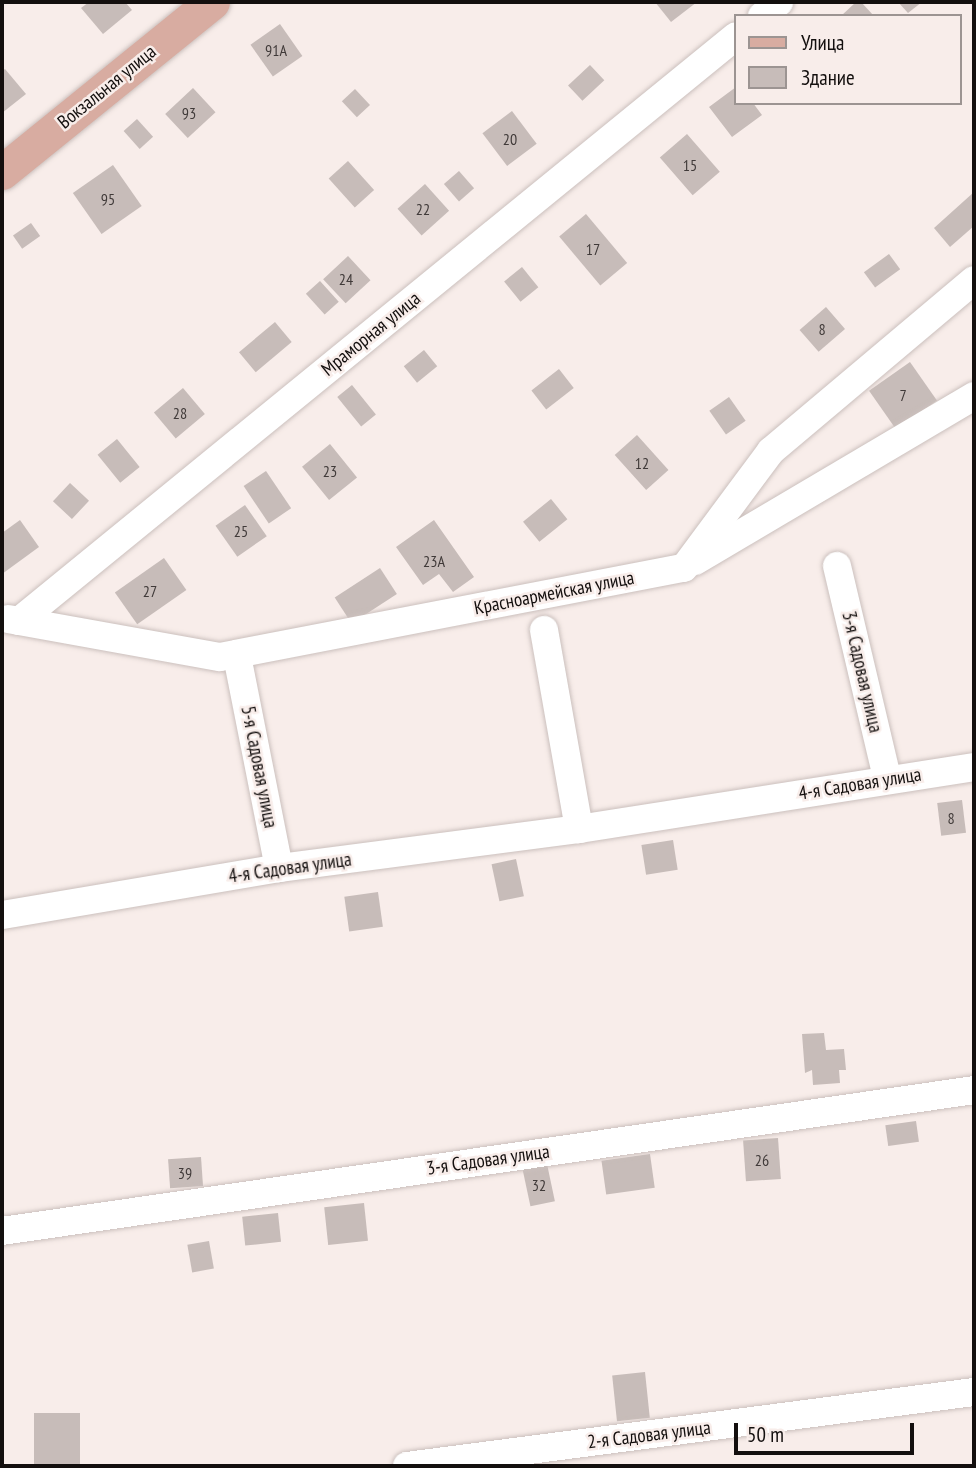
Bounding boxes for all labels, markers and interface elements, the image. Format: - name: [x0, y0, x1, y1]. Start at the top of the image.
- legend: [734, 14, 962, 105]
- text: Улица: [801, 29, 844, 56]
- street label: Вокзальная улица: [53, 40, 161, 134]
- house number: 91А: [265, 40, 287, 60]
- text: Здание: [801, 64, 855, 91]
- house number: 93: [182, 103, 196, 123]
- house number: 20: [503, 129, 517, 149]
- house number: 15: [683, 155, 697, 175]
- house number: 95: [101, 189, 115, 209]
- house number: 22: [416, 199, 430, 219]
- house number: 17: [586, 239, 600, 259]
- house number: 24: [339, 269, 353, 289]
- street label: Мраморная улица: [317, 287, 425, 381]
- house number: 8: [818, 319, 826, 339]
- house number: 7: [899, 385, 907, 405]
- house number: 28: [173, 403, 187, 423]
- house number: 12: [635, 453, 649, 473]
- house number: 23: [323, 461, 337, 481]
- house number: 25: [234, 521, 248, 541]
- house number: 23А: [423, 551, 445, 571]
- street label: Красноармейская улица: [472, 566, 636, 620]
- house number: 27: [143, 581, 157, 601]
- street label: 3-я Садовая улица: [837, 609, 887, 735]
- street label: 5-я Садовая улица: [236, 704, 282, 830]
- street label: 4-я Садовая улица: [797, 763, 923, 805]
- house number: 8: [947, 808, 955, 828]
- street label: 4-я Садовая улица: [227, 848, 353, 888]
- street label: 3-я Садовая улица: [425, 1140, 551, 1180]
- house number: 26: [755, 1150, 769, 1170]
- house number: 39: [178, 1163, 192, 1183]
- house number: 32: [532, 1175, 546, 1195]
- scale bar: [738, 1408, 918, 1452]
- street label: 2-я Садовая улица: [586, 1416, 712, 1454]
- text: 50 m: [747, 1421, 784, 1448]

